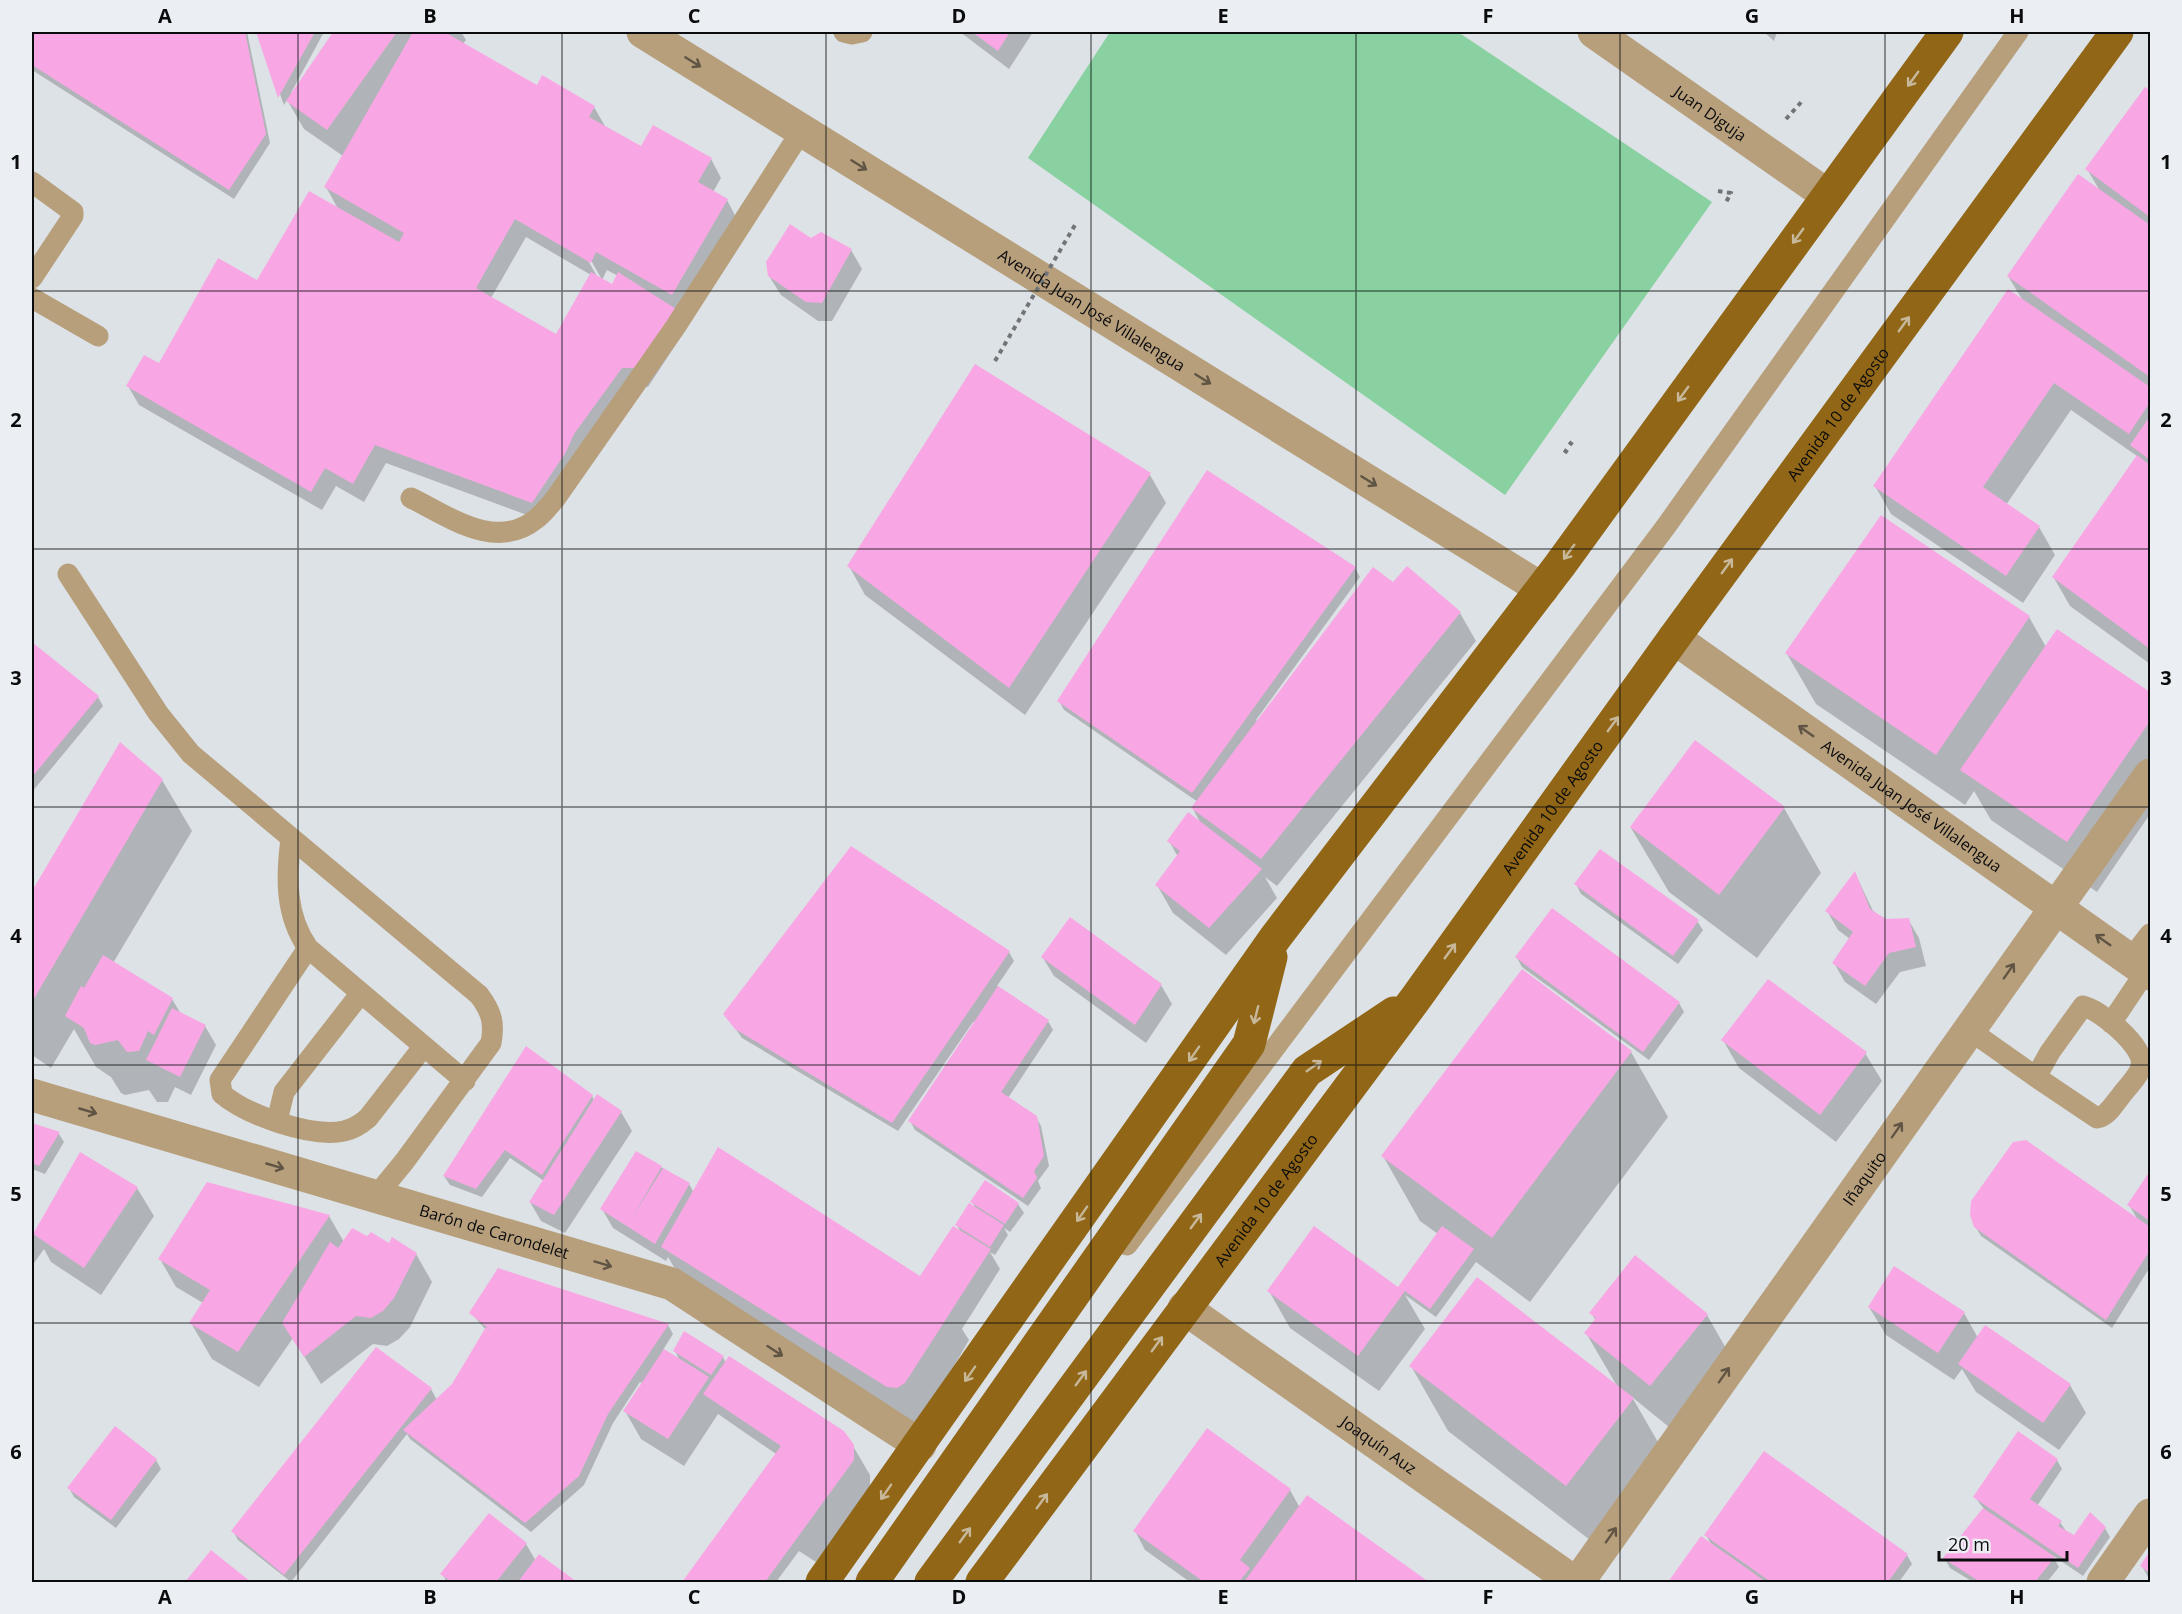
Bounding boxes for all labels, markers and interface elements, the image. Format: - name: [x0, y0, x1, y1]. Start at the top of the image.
- text: A: [158, 2, 172, 29]
- text: B: [423, 2, 437, 29]
- text: C: [688, 2, 701, 29]
- text: D: [952, 2, 966, 29]
- text: E: [1217, 2, 1229, 29]
- text: F: [1483, 2, 1493, 29]
- text: G: [1745, 2, 1759, 29]
- text: H: [2009, 2, 2025, 29]
- one-way arrow: [684, 57, 701, 69]
- one-way arrow: [1906, 70, 1919, 86]
- street label: Juan Diguja: [1668, 79, 1751, 147]
- text: 1: [10, 148, 22, 175]
- text: 1: [2160, 148, 2172, 175]
- one-way arrow: [850, 160, 867, 172]
- one-way arrow: [1791, 227, 1804, 243]
- street label: Avenida Juan José Villalengua: [994, 244, 1190, 376]
- one-way arrow: [1898, 316, 1910, 332]
- street label: Avenida 10 de Agosto: [1781, 343, 1894, 485]
- one-way arrow: [1194, 373, 1211, 385]
- one-way arrow: [1677, 385, 1689, 401]
- text: 2: [10, 406, 22, 433]
- text: 2: [2160, 406, 2172, 433]
- one-way arrow: [1360, 476, 1377, 488]
- one-way arrow: [1563, 543, 1575, 560]
- one-way arrow: [1721, 559, 1733, 575]
- text: 3: [10, 664, 22, 691]
- text: 3: [2160, 664, 2172, 691]
- one-way arrow: [1606, 717, 1619, 733]
- one-way arrow: [1799, 725, 1815, 737]
- street label: Avenida Juan José Villalengua: [1817, 734, 2006, 877]
- street label: Avenida 10 de Agosto: [1497, 736, 1608, 879]
- text: 4: [10, 922, 22, 949]
- text: 4: [2160, 922, 2172, 949]
- one-way arrow: [2095, 934, 2111, 946]
- one-way arrow: [1444, 943, 1456, 959]
- one-way arrow: [2003, 964, 2016, 980]
- one-way arrow: [1250, 1005, 1262, 1024]
- one-way arrow: [1188, 1046, 1200, 1062]
- one-way arrow: [1306, 1060, 1322, 1072]
- one-way arrow: [78, 1106, 97, 1117]
- one-way arrow: [1891, 1123, 1903, 1139]
- street label: Avenida 10 de Agosto: [1209, 1129, 1323, 1271]
- street label: Iñaquito: [1837, 1146, 1891, 1210]
- one-way arrow: [265, 1161, 284, 1172]
- text: 5: [10, 1180, 22, 1207]
- text: 5: [2160, 1180, 2172, 1207]
- street label: Barón de Carondelet: [417, 1199, 572, 1264]
- one-way arrow: [1076, 1205, 1088, 1222]
- one-way arrow: [1190, 1214, 1203, 1230]
- one-way arrow: [593, 1259, 612, 1270]
- one-way arrow: [1151, 1337, 1163, 1353]
- one-way arrow: [766, 1345, 783, 1357]
- one-way arrow: [964, 1365, 976, 1381]
- one-way arrow: [1718, 1368, 1730, 1384]
- one-way arrow: [1075, 1371, 1087, 1387]
- street label: Joaquín Auz: [1335, 1409, 1421, 1479]
- text: 6: [10, 1438, 22, 1465]
- text: 6: [2160, 1438, 2172, 1465]
- one-way arrow: [880, 1484, 892, 1500]
- one-way arrow: [1035, 1494, 1048, 1510]
- scale bar: [1939, 1524, 2066, 1562]
- one-way arrow: [1605, 1527, 1618, 1543]
- one-way arrow: [959, 1528, 972, 1544]
- text: 20 m: [1948, 1532, 1990, 1556]
- text: A: [158, 1583, 172, 1610]
- text: B: [423, 1583, 437, 1610]
- text: C: [688, 1583, 701, 1610]
- text: D: [952, 1583, 966, 1610]
- text: E: [1217, 1583, 1229, 1610]
- text: F: [1483, 1583, 1493, 1610]
- text: G: [1745, 1583, 1759, 1610]
- text: H: [2009, 1583, 2025, 1610]

